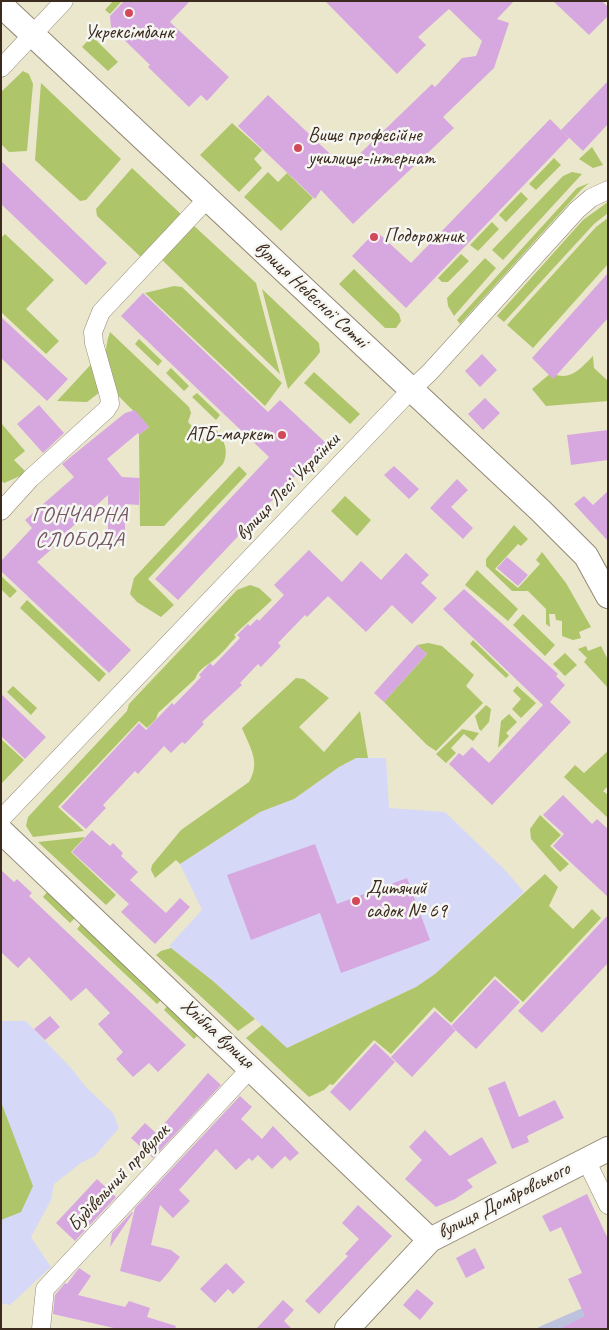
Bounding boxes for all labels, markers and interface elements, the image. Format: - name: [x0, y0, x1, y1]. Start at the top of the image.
- marker: Укрексімбанк: [123, 7, 135, 19]
- place label: Укрексімбанк: [85, 21, 173, 45]
- place label: Вище професійне училище-інтернат: [308, 124, 435, 171]
- marker: Вище професійне училище-інтернат: [292, 142, 304, 154]
- place label: Подорожник: [384, 225, 463, 249]
- marker: Подорожник: [368, 231, 380, 243]
- street label: вулиця Небесної Сотні: [249, 236, 373, 354]
- place label: АТБ-маркет: [186, 423, 272, 447]
- street label: вулиця Лесі Українки: [231, 428, 345, 546]
- marker: АТБ-маркет: [276, 429, 288, 441]
- district label: ГОНЧАРНА СЛОБОДА: [30, 502, 130, 554]
- place label: Дитячий садок № 69: [366, 877, 447, 924]
- marker: Дитячий садок № 69: [350, 895, 362, 907]
- street label: Хлібна вулиця: [175, 994, 259, 1074]
- street label: Будівельний провулок: [63, 1119, 175, 1237]
- street label: вулиця Домбровського: [434, 1157, 574, 1245]

